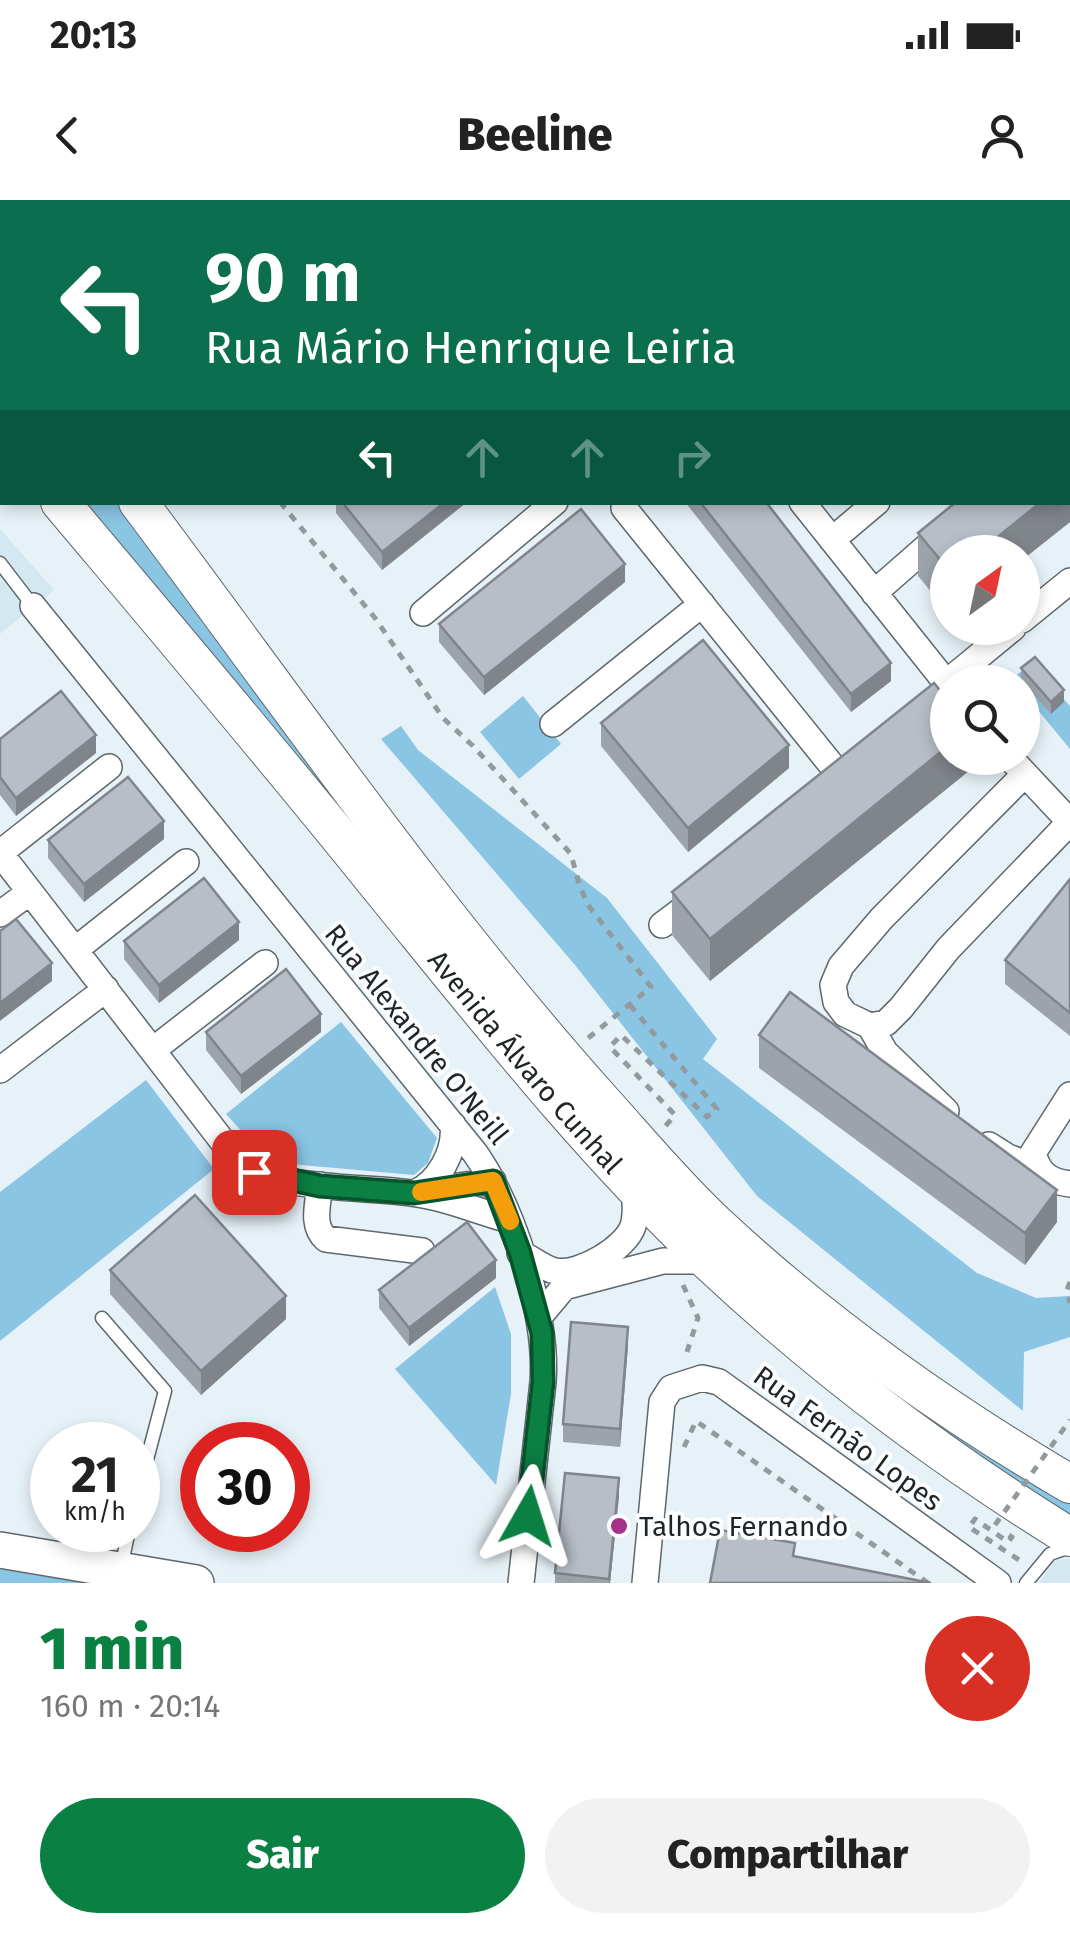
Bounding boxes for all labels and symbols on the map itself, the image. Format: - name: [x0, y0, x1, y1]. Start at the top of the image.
- north arrow: [930, 535, 1040, 645]
- street label: Rua Alexandre O'Neill: [318, 918, 515, 1151]
- street label: Avenida Álvaro Cunhal: [421, 944, 629, 1181]
- pin: [212, 1130, 297, 1215]
- street label: Rua Fernão Lopes: [747, 1359, 948, 1518]
- speed limit sign: 30: [180, 1422, 310, 1552]
- position arrow: [476, 1464, 580, 1568]
- place label: Talhos Fernando: [639, 1510, 848, 1543]
- marker: Talhos Fernando: [608, 1515, 630, 1537]

